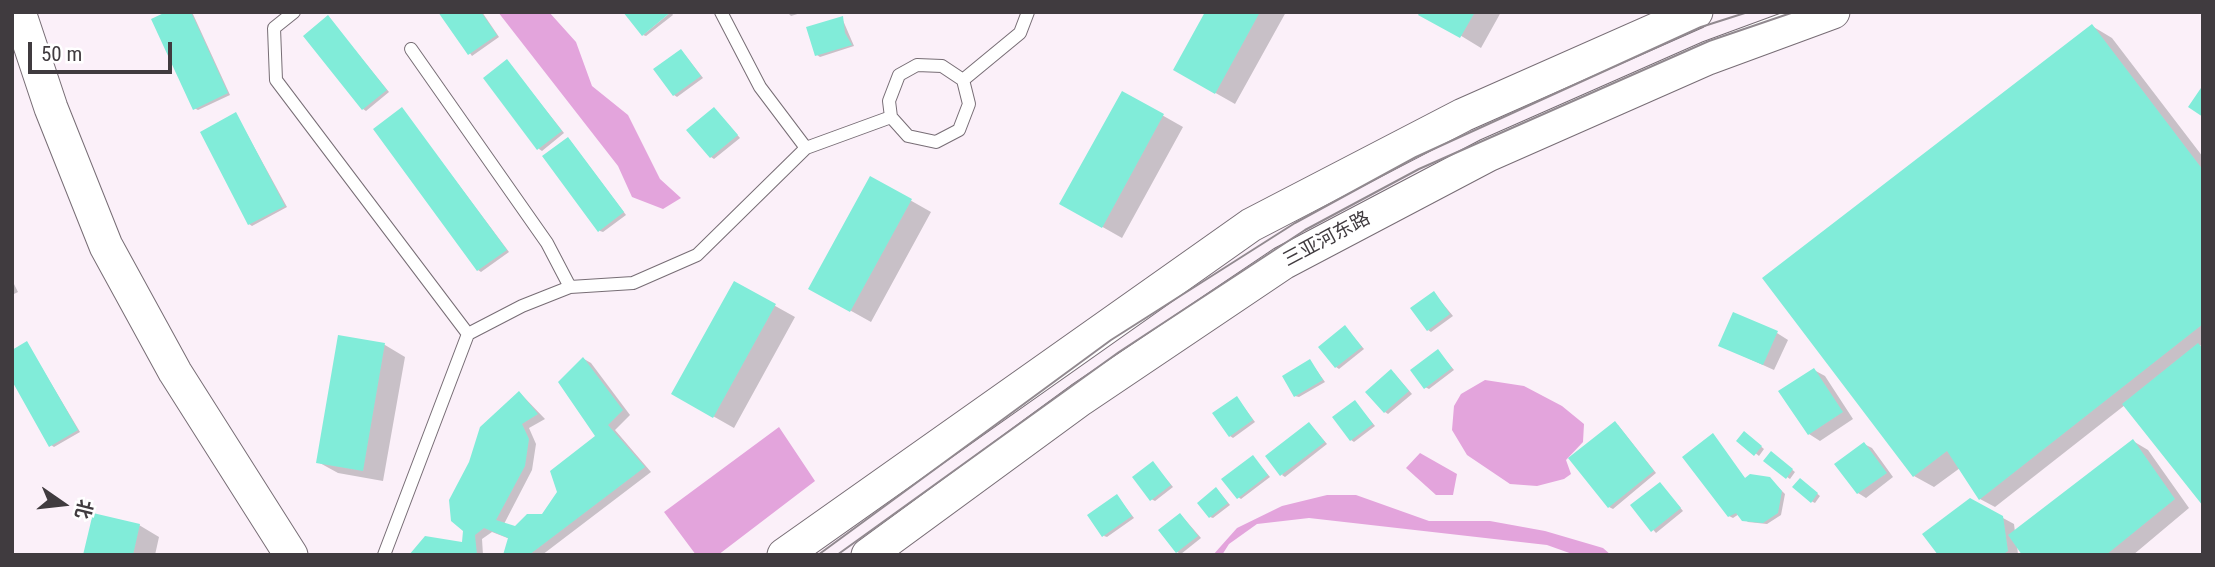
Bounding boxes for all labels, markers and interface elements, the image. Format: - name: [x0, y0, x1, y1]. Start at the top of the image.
- scale bar: [32, 28, 175, 72]
- text: 50 m: [41, 42, 82, 66]
- street label: 三亚河东路: [1280, 208, 1374, 272]
- north arrow: [28, 469, 98, 539]
- text: 北: [70, 497, 97, 521]

